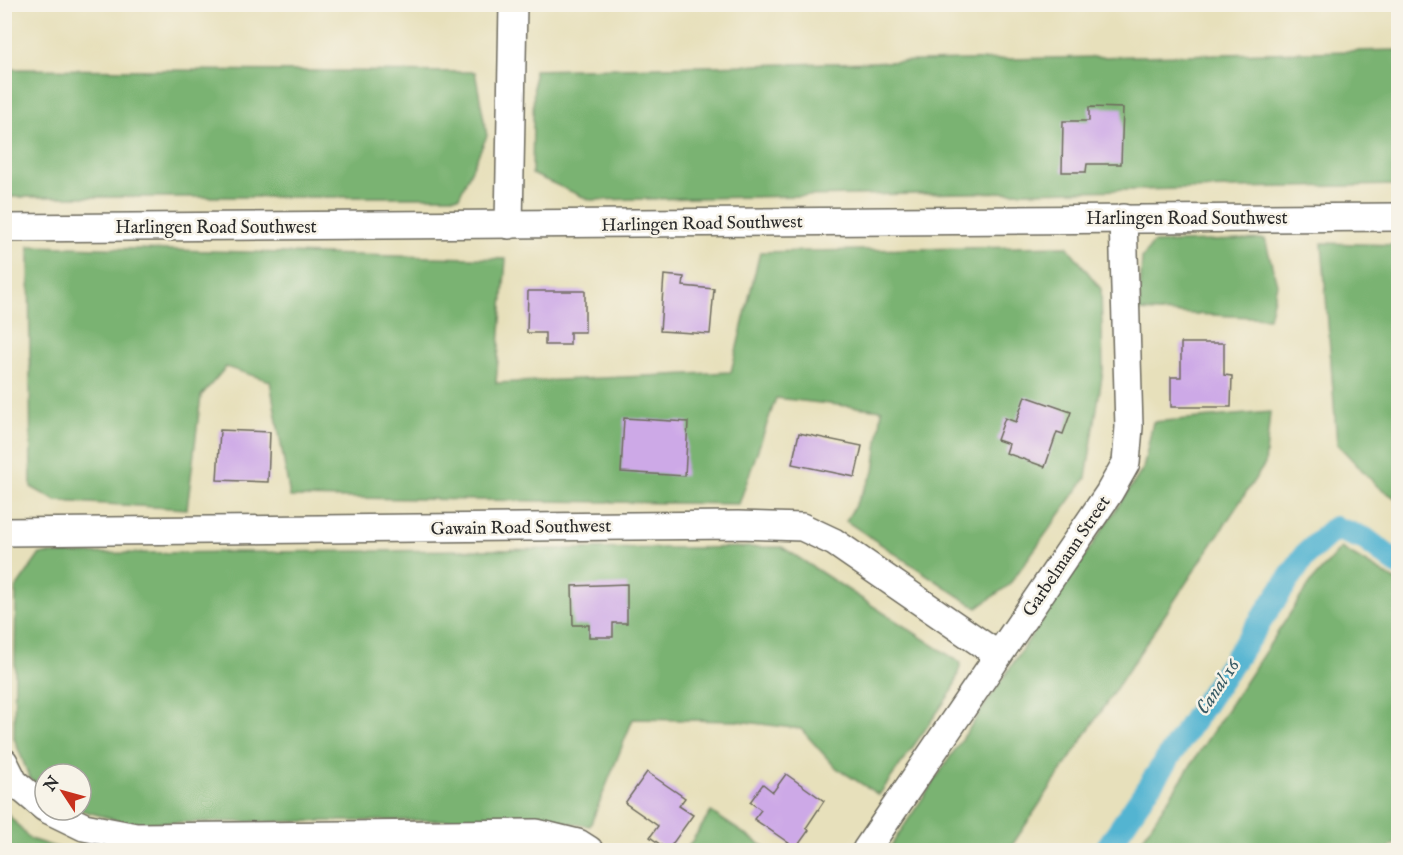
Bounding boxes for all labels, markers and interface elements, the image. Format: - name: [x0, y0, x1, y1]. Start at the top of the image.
- street label: Harlingen Road Southwest: [1086, 208, 1288, 231]
- street label: Harlingen Road Southwest: [601, 211, 803, 238]
- street label: Harlingen Road Southwest: [115, 217, 317, 240]
- street label: Garbelmann Street: [1018, 492, 1116, 622]
- street label: Gawain Road Southwest: [431, 515, 612, 542]
- water label: Canal 16: [1191, 654, 1246, 719]
- north arrow: [33, 762, 93, 822]
- text: N: [40, 773, 65, 797]

